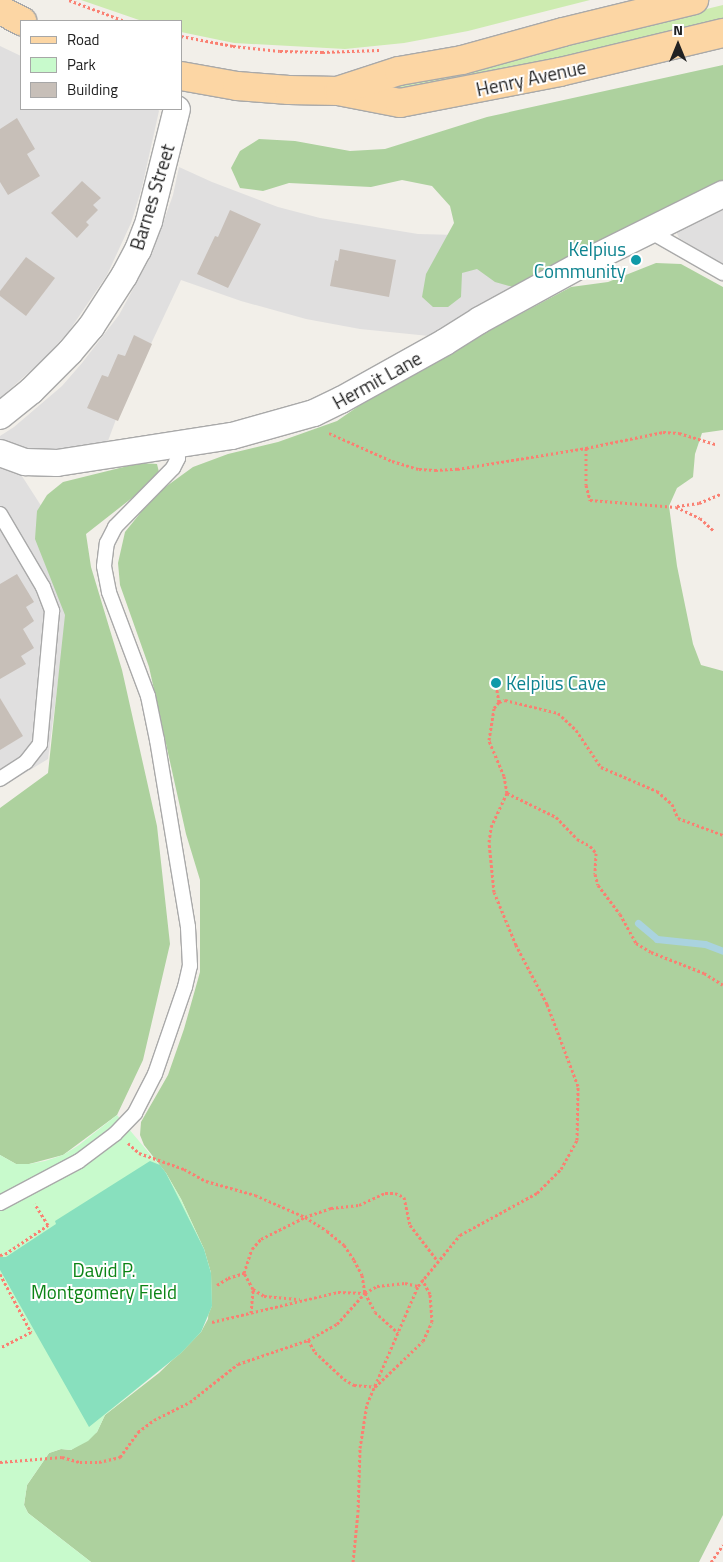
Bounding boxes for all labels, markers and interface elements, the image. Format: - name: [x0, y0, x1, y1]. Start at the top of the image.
- text: N: [673, 19, 683, 40]
- legend: [20, 20, 182, 110]
- north arrow: [653, 20, 703, 70]
- text: Road: [67, 28, 99, 51]
- text: Park: [67, 53, 96, 76]
- street label: Henry Avenue: [474, 55, 588, 101]
- text: Building: [67, 78, 118, 101]
- street label: Barnes Street: [125, 141, 179, 253]
- place label: Kelpius Community: [534, 238, 626, 282]
- marker: Kelpius Community: [630, 254, 642, 266]
- street label: Hermit Lane: [329, 346, 425, 414]
- place label: Kelpius Cave: [506, 672, 606, 694]
- marker: Kelpius Cave: [490, 677, 502, 689]
- park label: David P. Montgomery Field: [31, 1259, 177, 1303]

